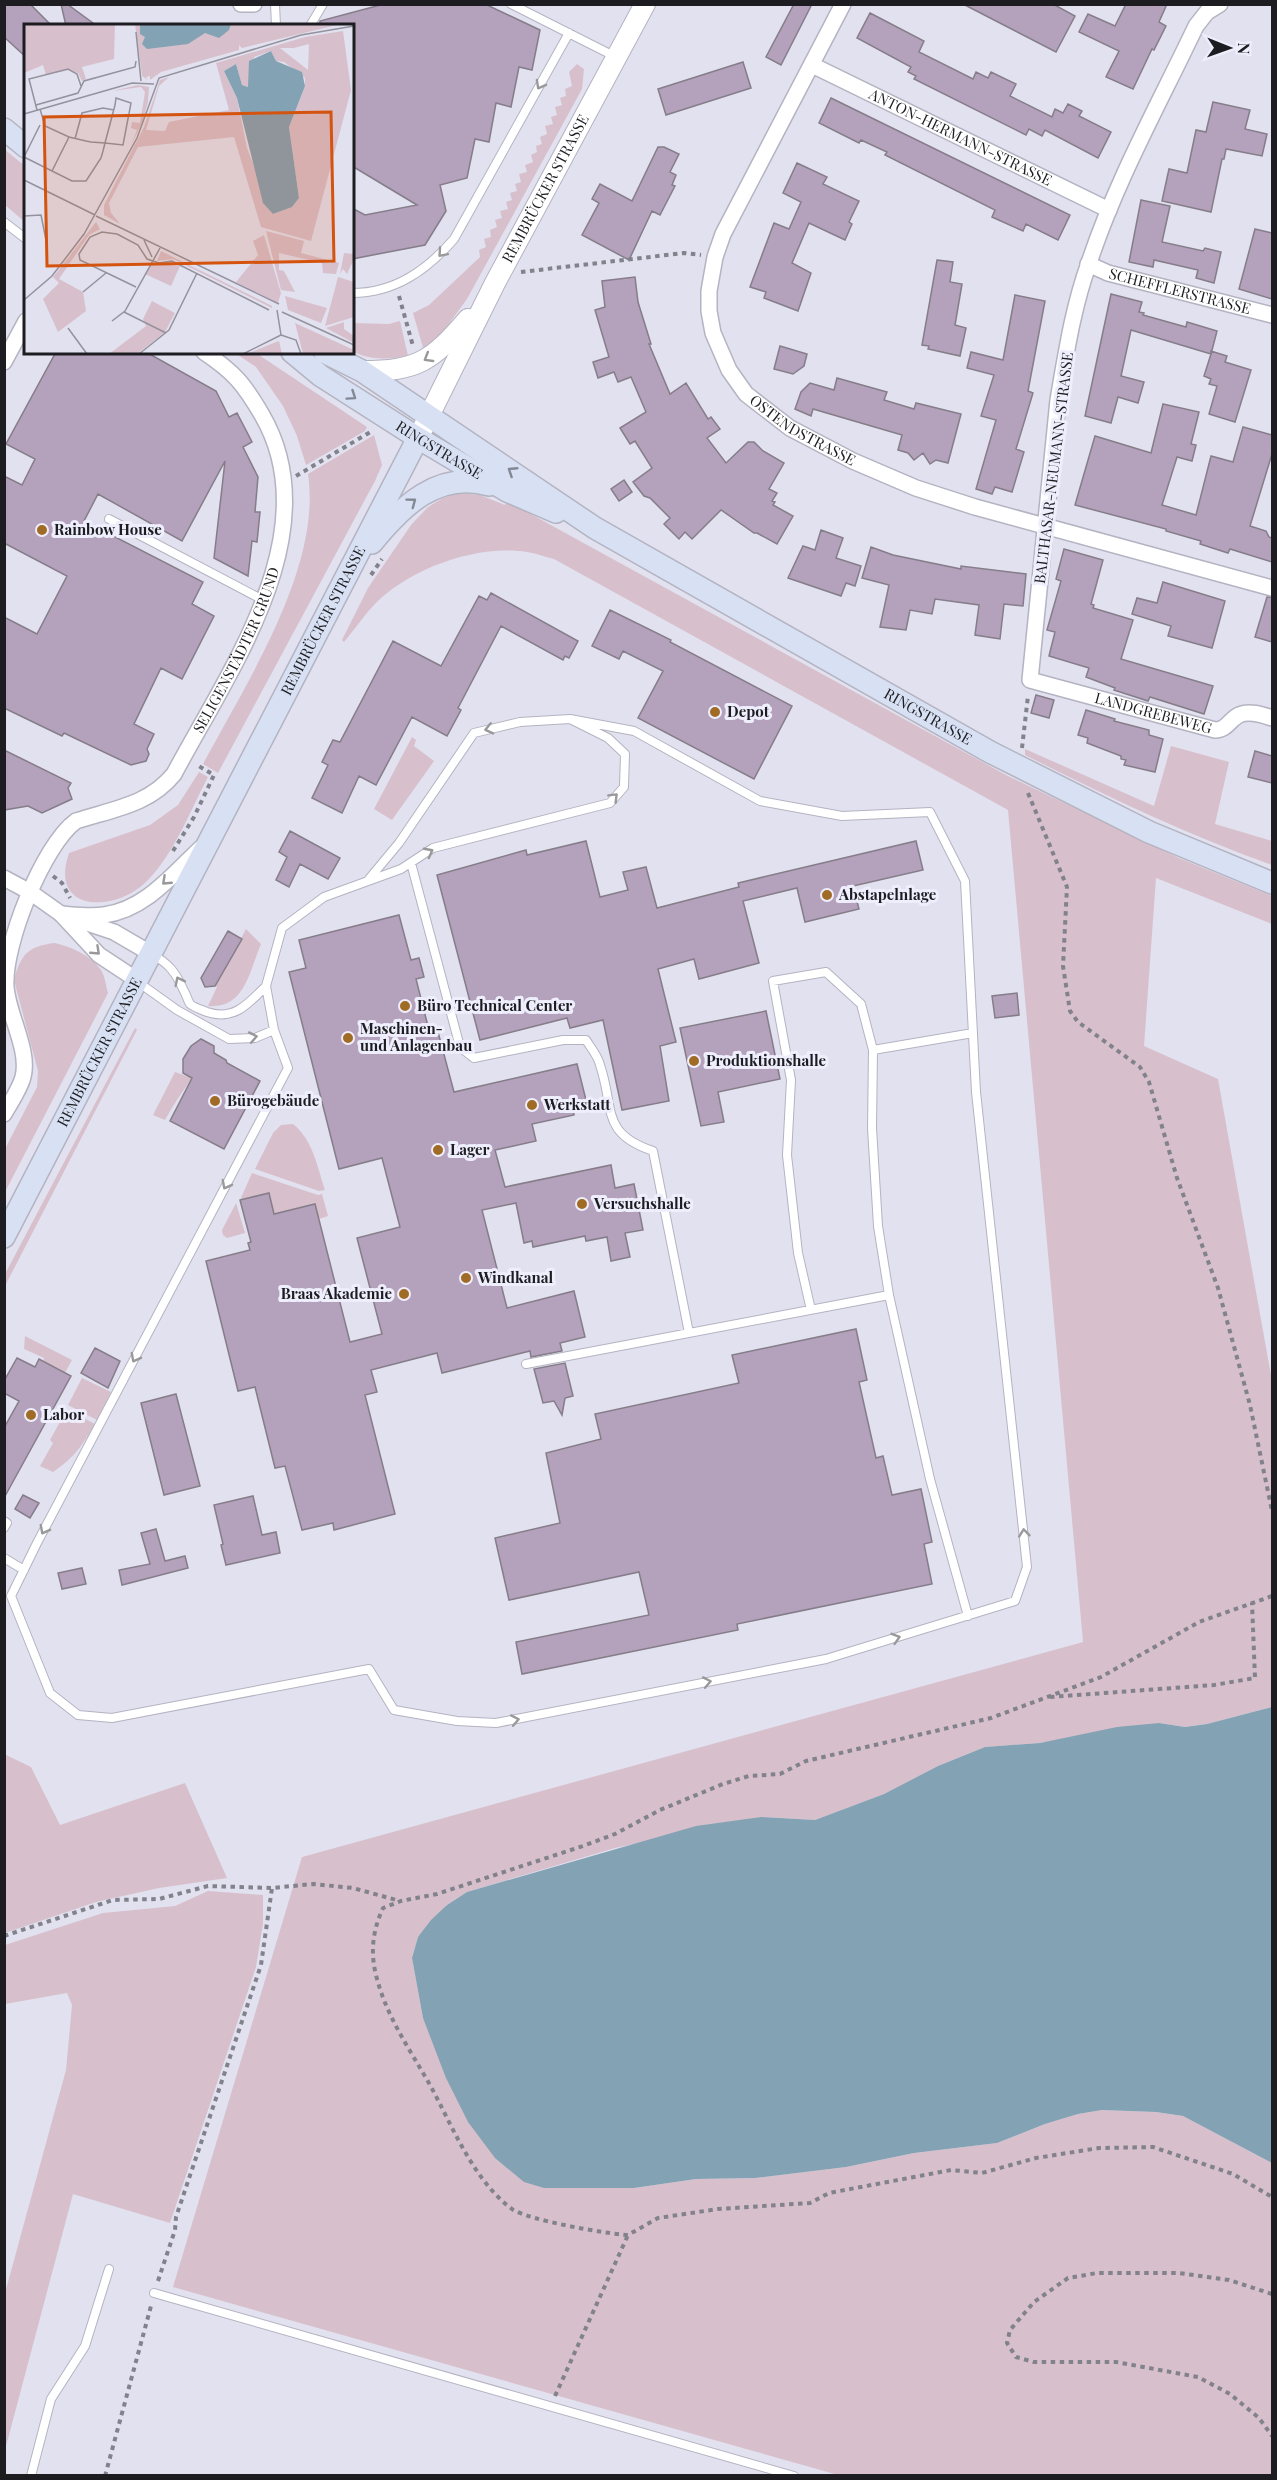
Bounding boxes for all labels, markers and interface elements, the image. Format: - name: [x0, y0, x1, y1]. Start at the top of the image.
- north arrow: [1199, 18, 1259, 78]
- inset map: [24, 24, 354, 354]
- text: N: [1234, 42, 1255, 55]
- one-way arrow: [536, 78, 547, 89]
- street label: ANTON-HERMANN-STRASSE: [865, 83, 1055, 190]
- street label: REMBRÜCKER STRASSE: [497, 111, 593, 266]
- one-way arrow: [438, 246, 449, 257]
- street label: SCHEFFLERSTRASSE: [1107, 263, 1253, 318]
- one-way arrow: [424, 350, 434, 362]
- street label: BALTHASAR-NEUMANN-STRASSE: [1029, 351, 1077, 585]
- one-way arrow: [345, 389, 356, 400]
- street label: OSTENDSTRASSE: [746, 390, 859, 470]
- street label: RINGSTRASSE: [392, 415, 486, 483]
- one-way arrow: [508, 468, 519, 479]
- one-way arrow: [406, 498, 417, 509]
- place label: Rainbow House: [54, 519, 162, 539]
- marker: Rainbow House: [35, 523, 49, 537]
- street label: REMBRÜCKER STRASSE: [275, 542, 369, 698]
- street label: SELIGENSTÄDTER GRUND: [188, 564, 283, 736]
- street label: RINGSTRASSE: [881, 683, 976, 749]
- street label: LANDGREBEWEG: [1093, 687, 1215, 738]
- place label: Depot: [727, 701, 770, 721]
- marker: Depot: [708, 705, 722, 719]
- one-way arrow: [484, 722, 494, 735]
- one-way arrow: [607, 793, 618, 803]
- one-way arrow: [423, 848, 433, 859]
- one-way arrow: [162, 874, 173, 885]
- place label: Abstapelnlage: [838, 884, 937, 904]
- marker: Abstapelnlage: [820, 888, 834, 902]
- one-way arrow: [89, 944, 100, 955]
- street label: REMBRÜCKER STRASSE: [52, 974, 146, 1130]
- one-way arrow: [175, 976, 187, 987]
- place label: Büro Technical Center: [417, 995, 572, 1015]
- marker: Büro Technical Center: [398, 999, 412, 1013]
- place label: Maschinen- und Anlagenbau: [360, 1018, 472, 1055]
- one-way arrow: [248, 1031, 258, 1044]
- marker: Maschinen- und Anlagenbau: [341, 1031, 355, 1045]
- place label: Produktionshalle: [706, 1050, 827, 1070]
- marker: Produktionshalle: [687, 1054, 701, 1068]
- place label: Bürogebäude: [227, 1090, 320, 1110]
- marker: Bürogebäude: [208, 1094, 222, 1108]
- place label: Werkstatt: [543, 1094, 611, 1114]
- marker: Werkstatt: [525, 1098, 539, 1112]
- place label: Lager: [450, 1139, 489, 1159]
- marker: Lager: [431, 1143, 445, 1157]
- one-way arrow: [222, 1179, 233, 1189]
- place label: Versuchshalle: [593, 1193, 691, 1213]
- marker: Versuchshalle: [575, 1197, 589, 1211]
- place label: Windkanal: [477, 1267, 553, 1287]
- marker: Windkanal: [459, 1271, 473, 1285]
- place label: Braas Akademie: [281, 1283, 392, 1303]
- marker: Braas Akademie: [397, 1287, 411, 1301]
- one-way arrow: [131, 1351, 142, 1362]
- place label: Labor: [43, 1404, 84, 1424]
- marker: Labor: [24, 1408, 38, 1422]
- one-way arrow: [40, 1524, 51, 1534]
- one-way arrow: [1018, 1528, 1030, 1537]
- one-way arrow: [890, 1633, 901, 1645]
- one-way arrow: [701, 1676, 711, 1689]
- one-way arrow: [510, 1714, 520, 1727]

